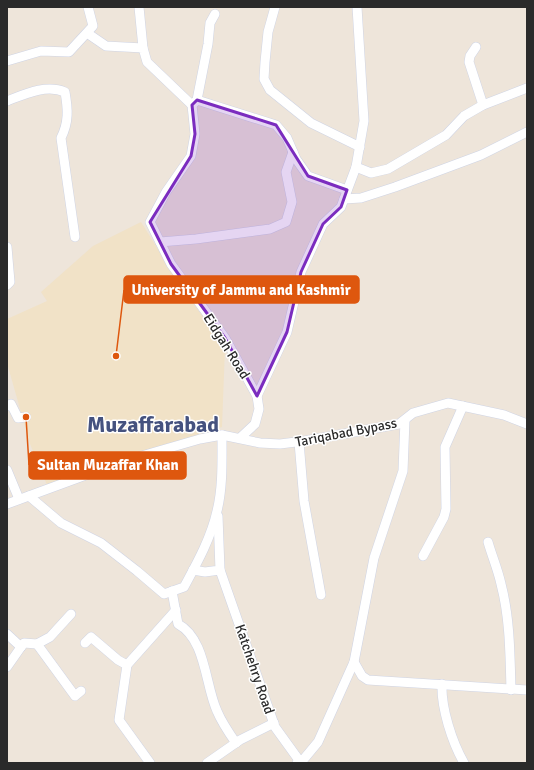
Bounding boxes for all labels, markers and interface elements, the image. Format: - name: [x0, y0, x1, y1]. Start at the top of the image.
- callout: University of Jammu and Kashmir: [124, 276, 359, 303]
- text: University of Jammu and Kashmir: [131, 281, 351, 299]
- street label: Eidgah Road: [200, 310, 253, 382]
- district label: Muzaffarabad: [87, 411, 219, 438]
- street label: Tariqabad Bypass: [294, 414, 398, 451]
- callout: Sultan Muzaffar Khan: [29, 452, 186, 479]
- text: Sultan Muzaffar Khan: [37, 456, 179, 474]
- street label: Katchehry Road: [231, 622, 278, 716]

